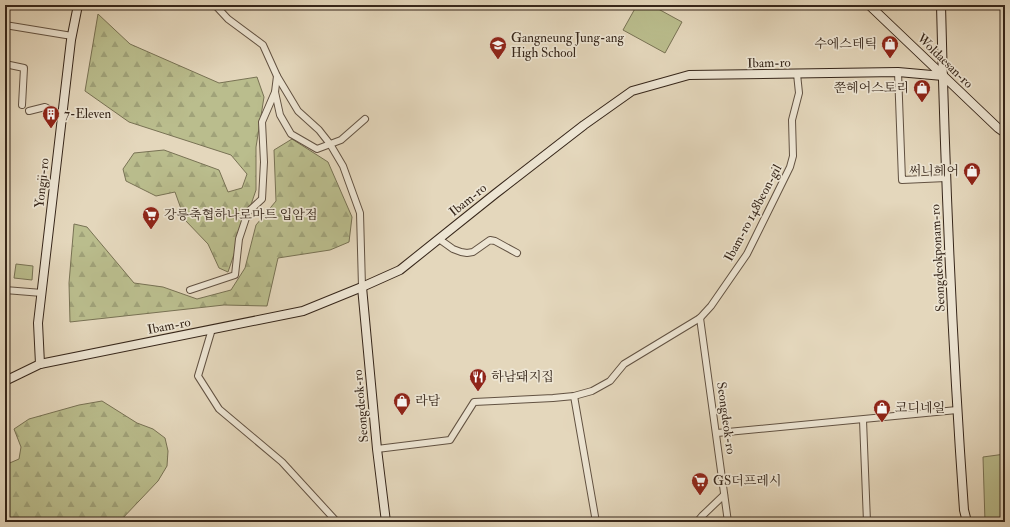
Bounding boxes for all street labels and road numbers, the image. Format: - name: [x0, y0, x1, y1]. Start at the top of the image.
- street label: Woldaesan-ro: [913, 30, 976, 92]
- street label: Ibam-ro: [747, 55, 791, 71]
- street label: Yongji-ro: [31, 157, 53, 209]
- street label: Ibam-ro 148beon-gil: [721, 161, 786, 264]
- street label: Ibam-ro: [446, 180, 490, 220]
- street label: Seongdeokponam-ro: [927, 204, 950, 312]
- street label: Ibam-ro: [146, 314, 192, 338]
- street label: Seongdeok-ro: [350, 369, 372, 443]
- street label: Seongdeok-ro: [713, 381, 739, 455]

